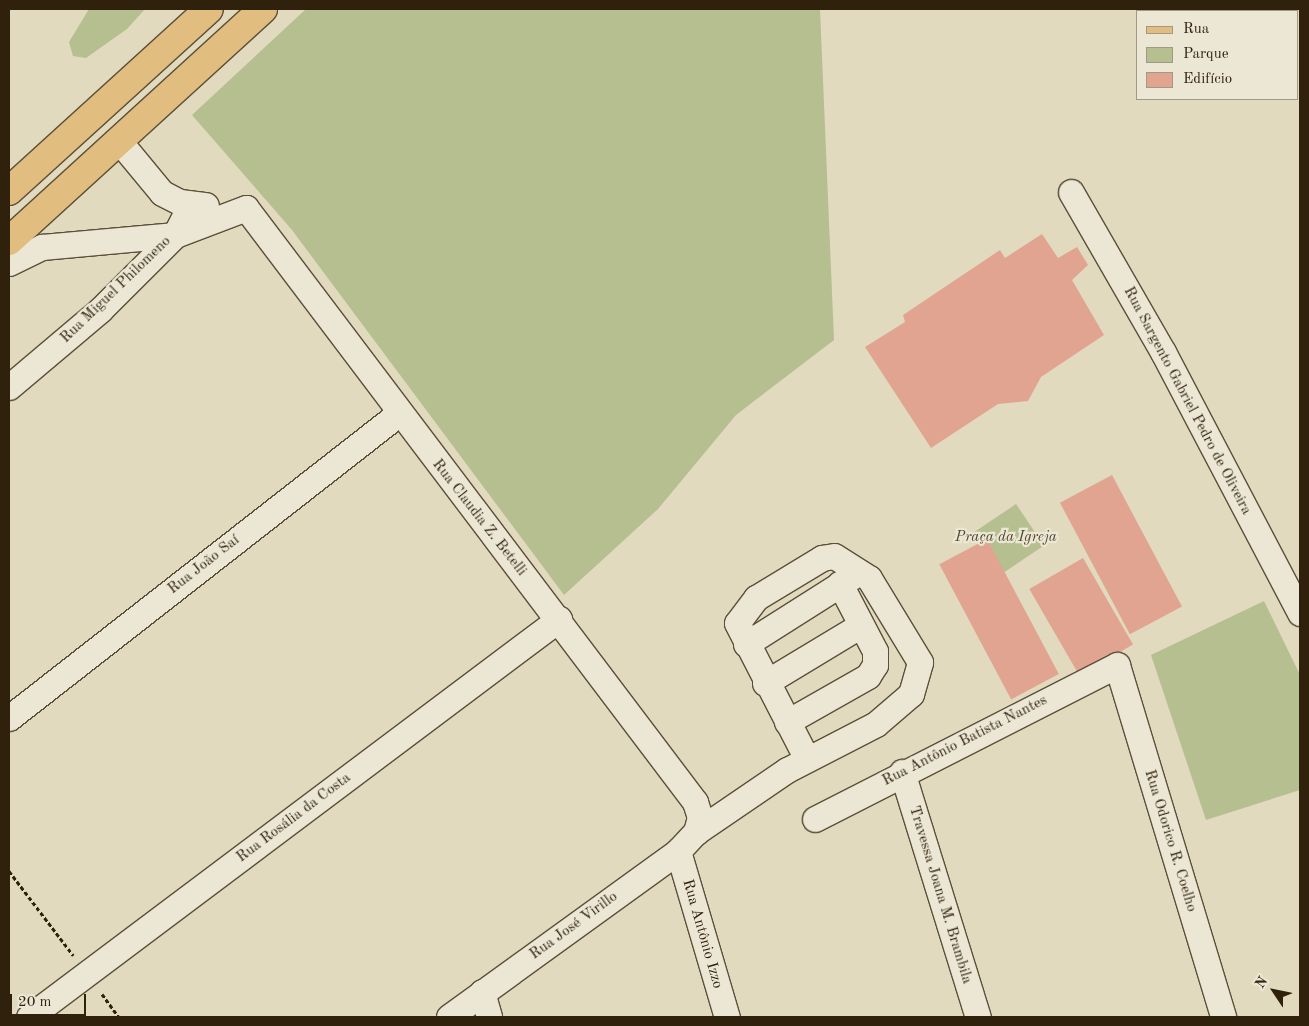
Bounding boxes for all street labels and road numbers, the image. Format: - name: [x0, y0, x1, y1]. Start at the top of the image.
- street label: Rua Miguel Philomeno: [57, 233, 175, 347]
- street label: Rua Sargento Gabriel Pedro de Oliveira: [1119, 284, 1255, 518]
- street label: Rua Claudia Z. Betelli: [428, 456, 530, 580]
- street label: Rua João Saí: [165, 532, 243, 598]
- street label: Rua Antônio Batista Nantes: [880, 692, 1050, 790]
- street label: Rua Odorico R. Coelho: [1140, 768, 1200, 914]
- street label: Rua Rosália da Costa: [233, 769, 355, 867]
- street label: Travessa Joana M. Brambila: [904, 804, 976, 986]
- street label: Rua Antônio Izzo: [678, 877, 726, 991]
- street label: Rua José Virillo: [527, 888, 621, 964]

